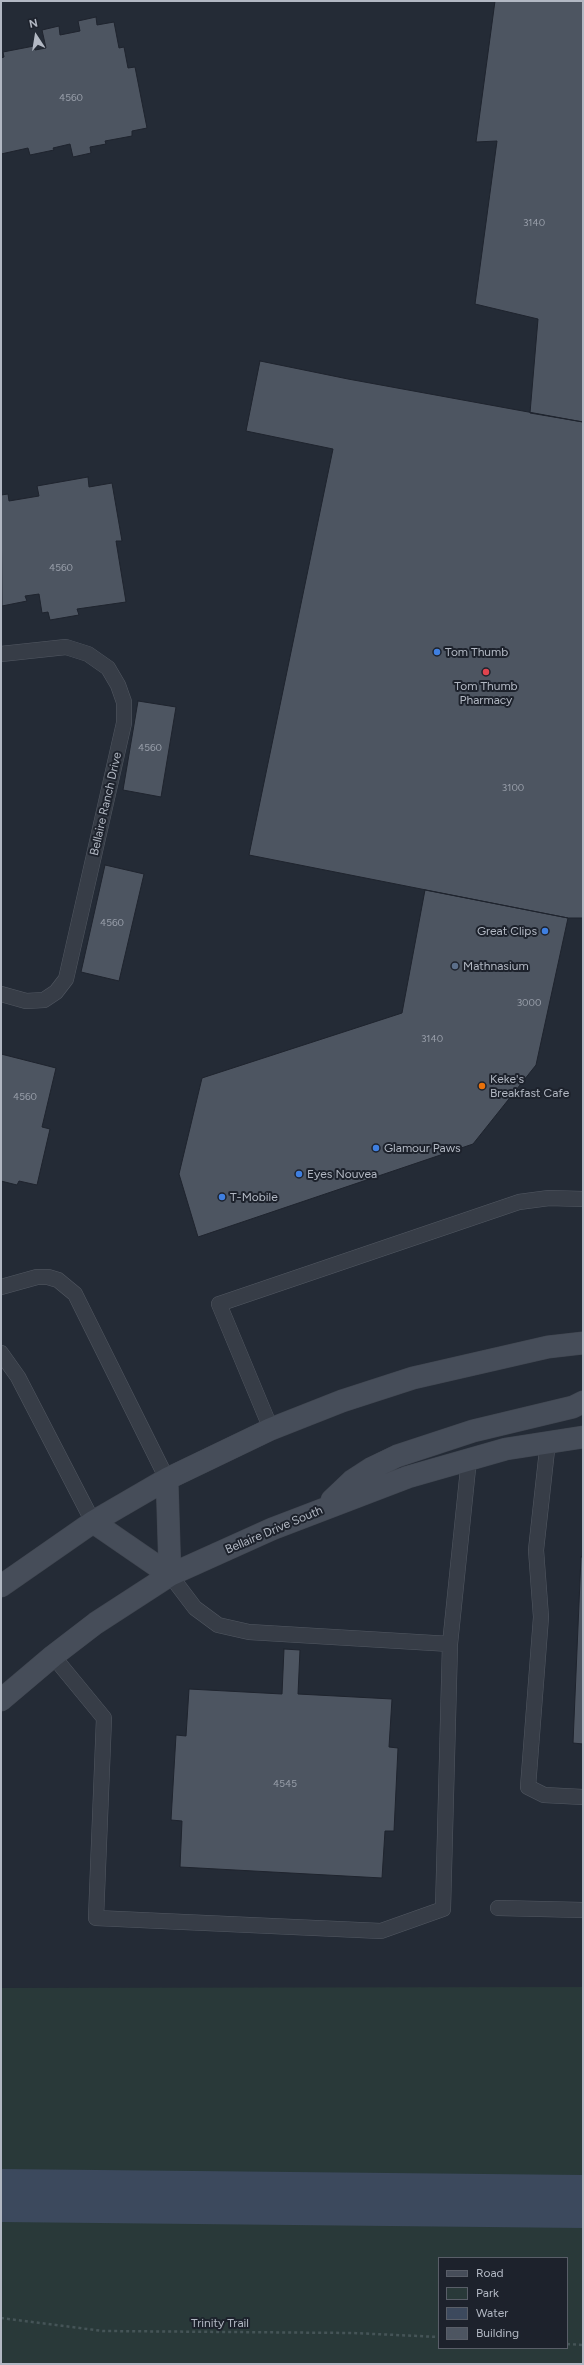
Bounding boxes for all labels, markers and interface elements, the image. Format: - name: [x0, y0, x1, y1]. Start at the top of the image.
- north arrow: [16, 16, 56, 56]
- text: N: [28, 17, 39, 31]
- house number: 4560: [59, 92, 83, 104]
- house number: 3140: [523, 217, 545, 229]
- house number: 4560: [49, 562, 73, 574]
- place label: Tom Thumb: [445, 645, 508, 659]
- marker: Tom Thumb: [432, 647, 442, 657]
- marker: Tom Thumb Pharmacy: [481, 667, 491, 677]
- place label: Tom Thumb Pharmacy: [454, 679, 518, 707]
- house number: 4560: [138, 742, 162, 754]
- street label: Bellaire Ranch Drive: [87, 751, 125, 857]
- house number: 3100: [502, 782, 524, 794]
- house number: 4560: [100, 917, 124, 929]
- place label: Great Clips: [477, 924, 537, 938]
- marker: Great Clips: [540, 926, 550, 936]
- place label: Mathnasium: [463, 959, 529, 973]
- marker: Mathnasium: [450, 961, 460, 971]
- house number: 3000: [517, 997, 541, 1009]
- house number: 3140: [421, 1033, 443, 1045]
- place label: Keke's Breakfast Cafe: [490, 1072, 569, 1100]
- marker: Keke's Breakfast Cafe: [477, 1081, 487, 1091]
- house number: 4560: [13, 1091, 37, 1103]
- place label: Glamour Paws: [384, 1141, 461, 1155]
- marker: Glamour Paws: [371, 1143, 381, 1153]
- place label: Eyes Nouvea: [307, 1167, 377, 1181]
- marker: Eyes Nouvea: [294, 1169, 304, 1179]
- place label: T-Mobile: [230, 1190, 278, 1204]
- marker: T-Mobile: [217, 1192, 227, 1202]
- street label: Bellaire Drive South: [223, 1503, 325, 1557]
- house number: 4545: [273, 1778, 297, 1790]
- legend: [438, 2257, 568, 2349]
- text: Road: [476, 2266, 504, 2280]
- text: Park: [476, 2286, 499, 2300]
- text: Water: [476, 2306, 508, 2320]
- street label: Trinity Trail: [191, 2316, 249, 2330]
- text: Building: [476, 2326, 519, 2340]

